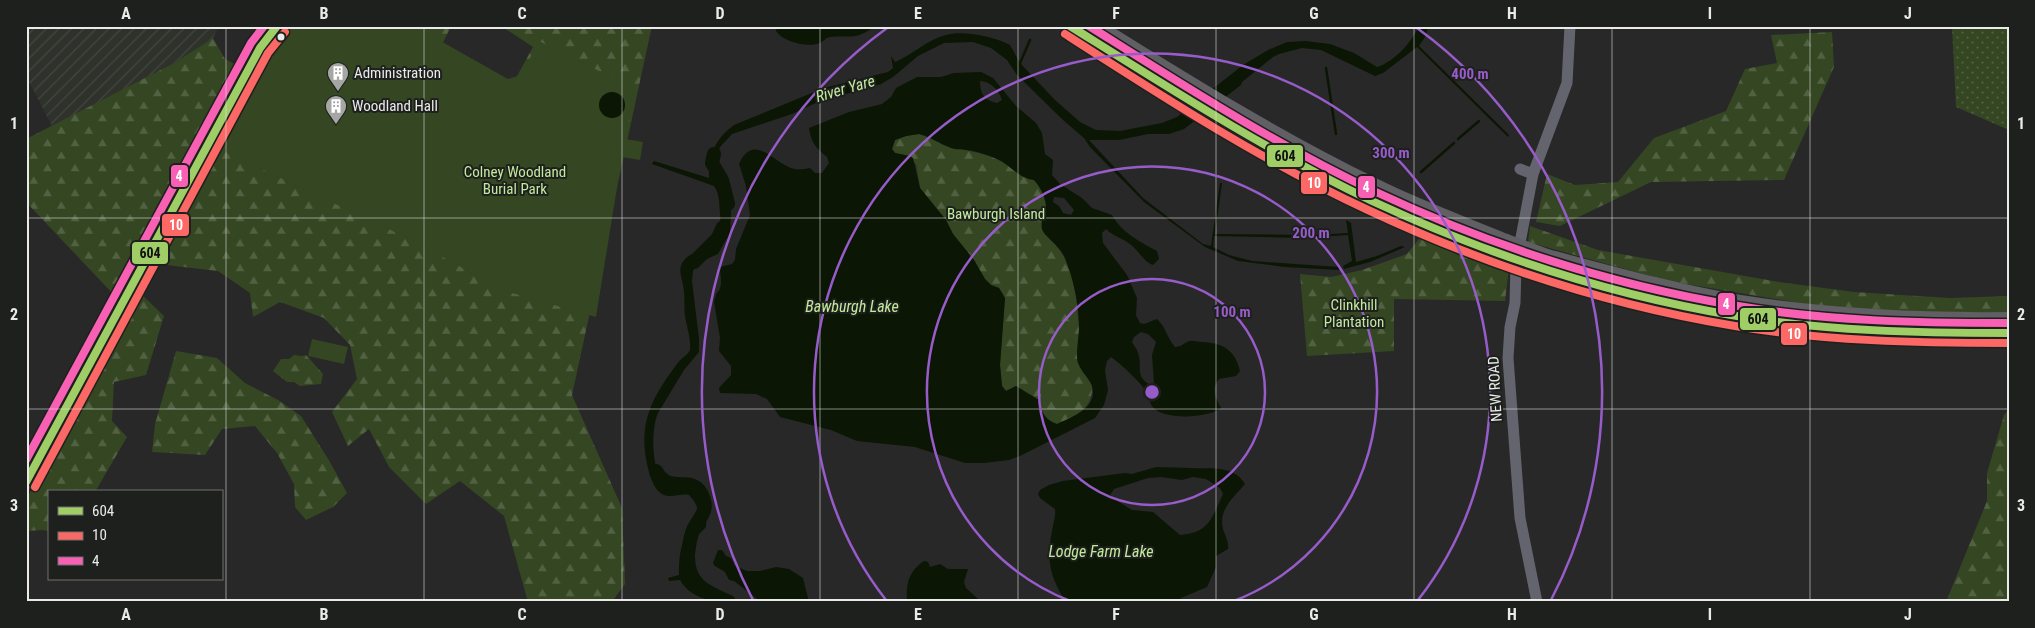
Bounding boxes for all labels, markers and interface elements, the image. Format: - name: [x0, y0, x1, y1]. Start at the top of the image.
- text: A: [121, 4, 131, 23]
- text: B: [320, 4, 329, 23]
- text: C: [517, 4, 527, 23]
- text: D: [715, 4, 725, 23]
- text: E: [914, 4, 922, 23]
- text: F: [1112, 4, 1120, 23]
- text: G: [1309, 4, 1319, 23]
- text: H: [1507, 4, 1517, 23]
- text: I: [1708, 4, 1712, 23]
- text: J: [1904, 4, 1912, 23]
- unlabelled marker: [276, 32, 286, 42]
- building icon: Administration: [326, 61, 350, 92]
- place label: Administration: [354, 64, 441, 82]
- text: 400 m: [1451, 65, 1489, 83]
- water label: River Yare: [813, 71, 877, 106]
- building icon: Woodland Hall: [324, 94, 348, 125]
- place label: Woodland Hall: [352, 97, 438, 115]
- text: 1: [10, 114, 18, 133]
- text: 1: [2017, 114, 2025, 133]
- line badge: 604: [1266, 144, 1304, 168]
- text: 300 m: [1372, 144, 1410, 162]
- text: 604: [1274, 148, 1296, 164]
- park label: Colney Woodland Burial Park: [464, 163, 566, 198]
- line badge: 4: [170, 164, 189, 188]
- text: 4: [175, 168, 183, 184]
- line badge: 10: [1300, 171, 1328, 195]
- text: 10: [1307, 175, 1321, 191]
- line badge: 4: [1357, 175, 1376, 199]
- text: 4: [1362, 179, 1370, 195]
- park label: Bawburgh Island: [947, 205, 1045, 223]
- line badge: 10: [161, 213, 190, 237]
- text: 10: [169, 217, 183, 233]
- text: 200 m: [1292, 224, 1330, 242]
- line badge: 604: [131, 241, 169, 265]
- text: 604: [139, 245, 161, 261]
- line badge: 4: [1717, 292, 1736, 316]
- park label: Clinkhill Plantation: [1324, 296, 1384, 331]
- text: 4: [1722, 296, 1730, 312]
- water label: Bawburgh Lake: [805, 297, 899, 316]
- text: 100 m: [1213, 303, 1251, 321]
- text: 2: [10, 305, 18, 324]
- text: 2: [2017, 305, 2025, 324]
- line badge: 604: [1739, 307, 1777, 331]
- text: 604: [1747, 311, 1769, 327]
- line badge: 10: [1780, 322, 1808, 346]
- text: 10: [1787, 326, 1801, 342]
- street label: NEW ROAD: [1484, 356, 1506, 422]
- centre of rings: [1143, 383, 1161, 401]
- legend: [48, 490, 222, 580]
- text: 3: [10, 496, 18, 515]
- text: 3: [2017, 496, 2025, 515]
- text: 604: [92, 502, 114, 520]
- text: 10: [92, 526, 107, 544]
- water label: Lodge Farm Lake: [1048, 542, 1154, 561]
- text: 4: [92, 552, 99, 570]
- text: A: [121, 605, 131, 624]
- text: B: [320, 605, 329, 624]
- text: C: [517, 605, 527, 624]
- text: D: [715, 605, 725, 624]
- text: E: [914, 605, 922, 624]
- text: F: [1112, 605, 1120, 624]
- text: G: [1309, 605, 1319, 624]
- text: H: [1507, 605, 1517, 624]
- text: I: [1708, 605, 1712, 624]
- text: J: [1904, 605, 1912, 624]

